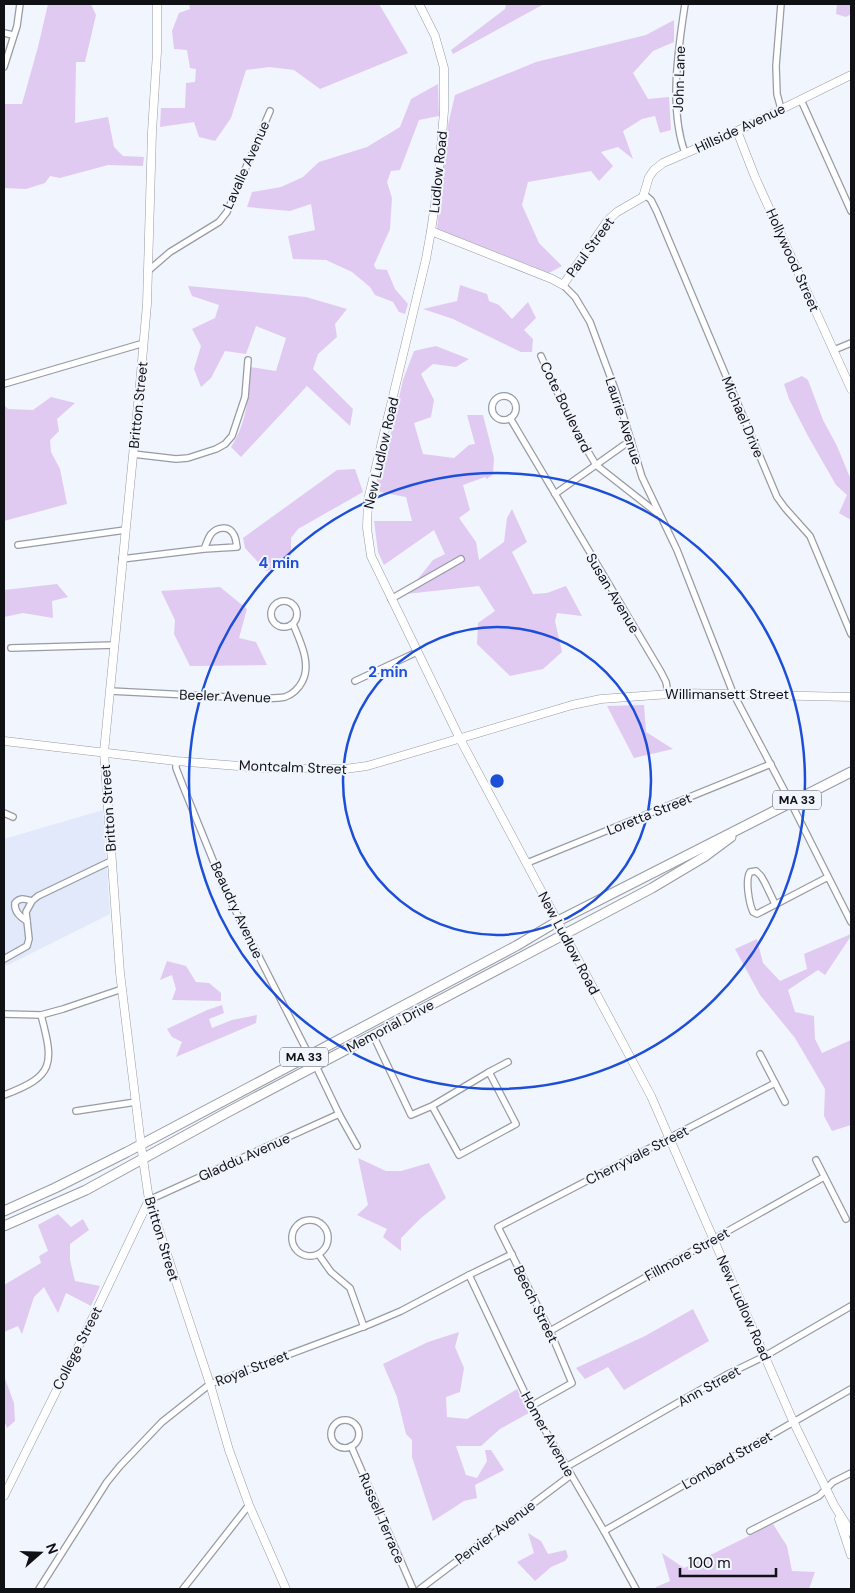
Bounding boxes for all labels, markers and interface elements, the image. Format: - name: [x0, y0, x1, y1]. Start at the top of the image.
- street label: John Lane: [669, 46, 689, 112]
- street label: Hillside Avenue: [692, 99, 788, 157]
- street label: Lavalle Avenue: [218, 118, 274, 212]
- street label: Ludlow Road: [425, 130, 451, 214]
- street label: Hollywood Street: [762, 206, 824, 314]
- street label: Paul Street: [562, 213, 618, 281]
- street label: Cote Boulevard: [536, 359, 596, 455]
- street label: Britton Street: [124, 361, 152, 449]
- street label: Michael Drive: [718, 374, 768, 460]
- street label: Laurie Avenue: [601, 375, 647, 467]
- street label: New Ludlow Road: [359, 395, 403, 511]
- street label: Susan Avenue: [582, 550, 644, 636]
- text: 4 min: [259, 553, 299, 573]
- text: 2 min: [368, 662, 408, 682]
- street label: Beeler Avenue: [179, 685, 271, 707]
- street label: Willimansett Street: [665, 685, 789, 703]
- street label: Montcalm Street: [239, 756, 347, 778]
- street label: Britton Street: [96, 764, 120, 852]
- centre of rings: [488, 772, 506, 790]
- street label: Loretta Street: [604, 789, 694, 839]
- road number: MA 33: [773, 790, 821, 810]
- street label: Beaudry Avenue: [207, 859, 267, 961]
- street label: New Ludlow Road: [534, 888, 604, 998]
- street label: Memorial Drive: [343, 995, 437, 1057]
- road number: MA 33: [280, 1048, 328, 1066]
- street label: Cherryvale Street: [582, 1121, 692, 1189]
- street label: Gladdu Avenue: [195, 1129, 293, 1185]
- street label: Britton Street: [141, 1195, 183, 1283]
- street label: Fillmore Street: [641, 1223, 733, 1285]
- street label: New Ludlow Road: [713, 1252, 775, 1364]
- street label: Beech Street: [510, 1262, 562, 1346]
- street label: College Street: [48, 1303, 106, 1393]
- street label: Royal Street: [213, 1346, 291, 1390]
- street label: Ann Street: [675, 1361, 743, 1411]
- street label: Homer Avenue: [517, 1388, 579, 1480]
- street label: Lombard Street: [679, 1427, 775, 1493]
- street label: Russell Terrace: [355, 1470, 409, 1566]
- street label: Pervier Avenue: [451, 1496, 539, 1568]
- north arrow: [15, 1528, 65, 1578]
- text: N: [42, 1541, 62, 1556]
- scale bar: [680, 1546, 776, 1578]
- text: 100 m: [688, 1553, 731, 1573]

